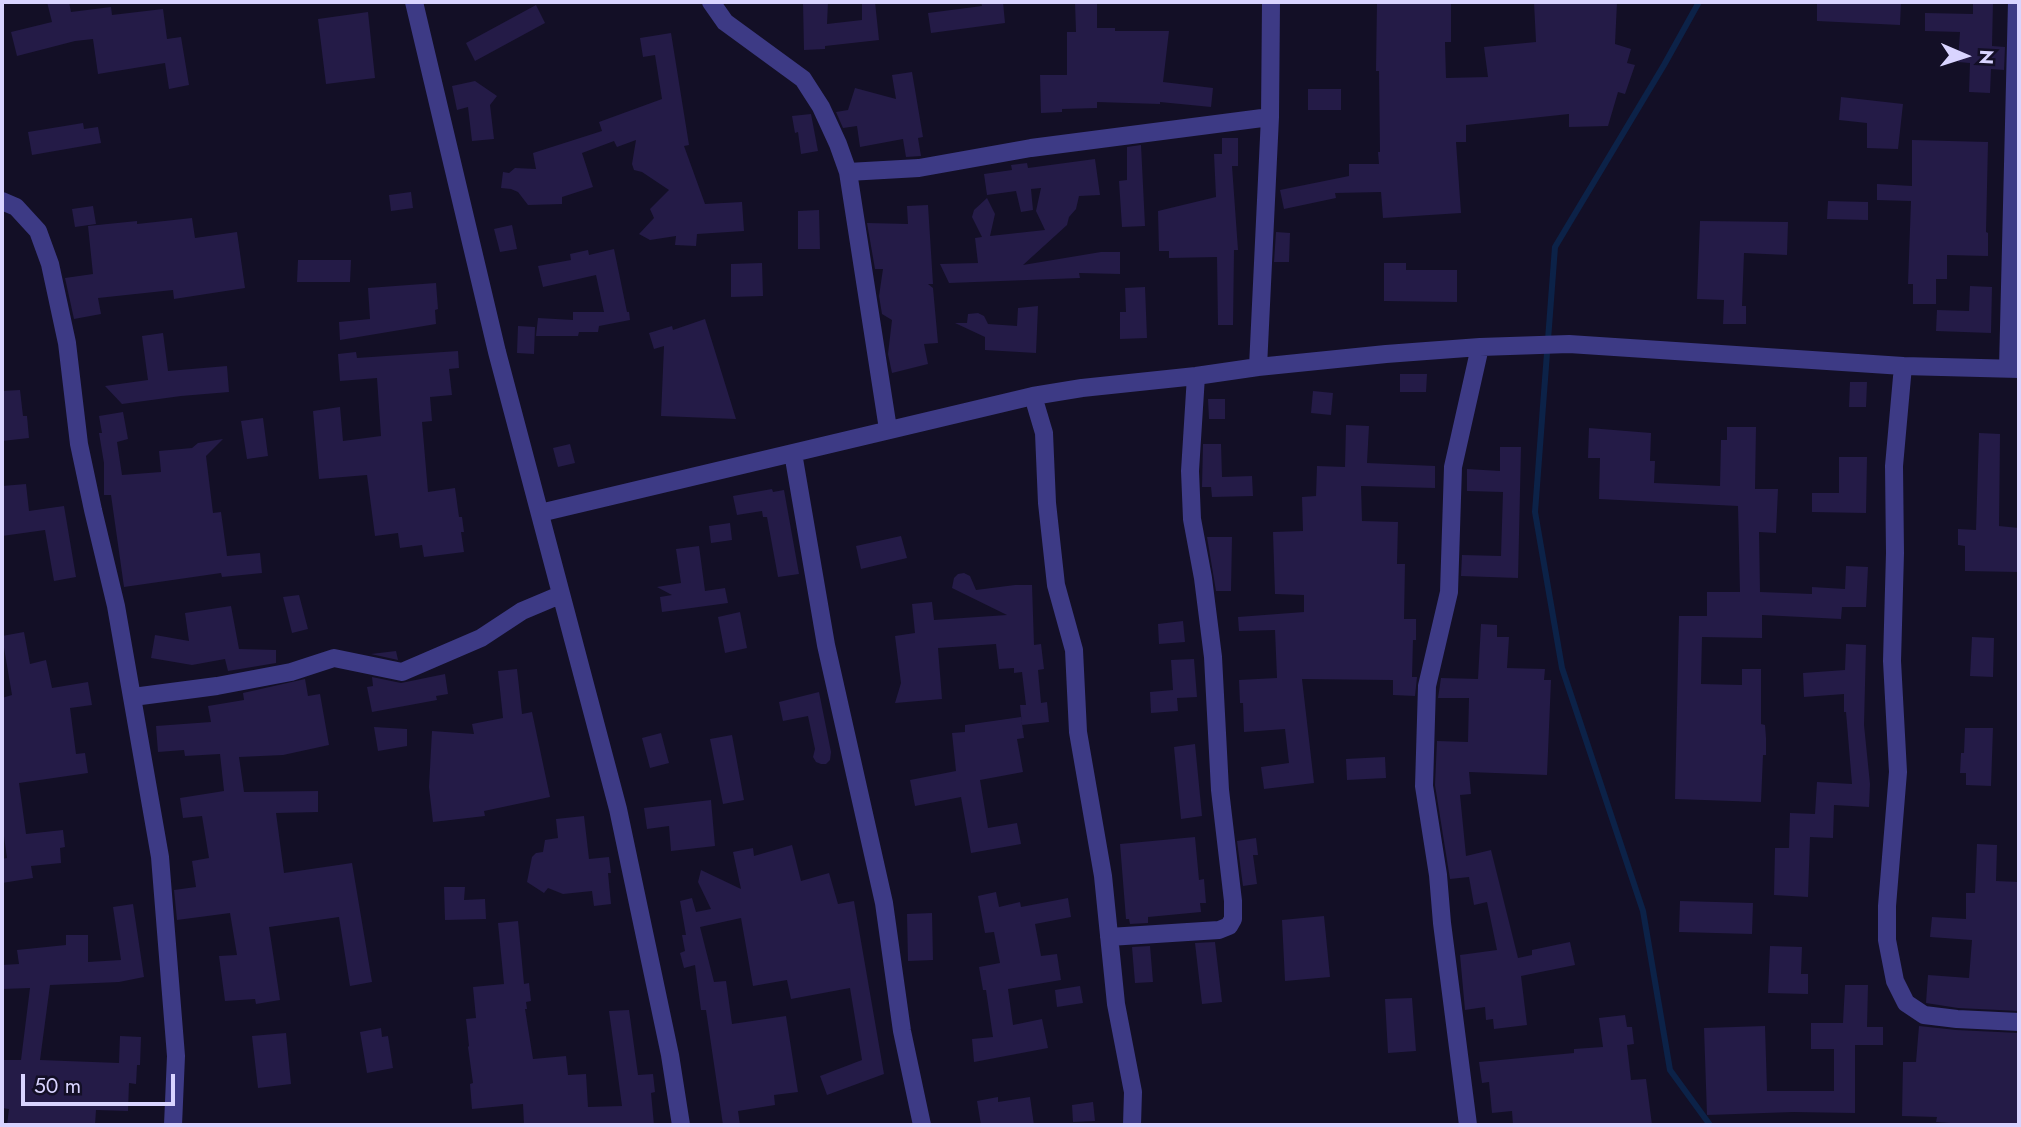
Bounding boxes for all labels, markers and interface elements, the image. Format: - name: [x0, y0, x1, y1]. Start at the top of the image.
- north arrow: [1930, 21, 2000, 91]
- text: N: [1973, 49, 2000, 65]
- scale bar: [24, 1060, 178, 1104]
- text: 50 m: [34, 1071, 81, 1101]

